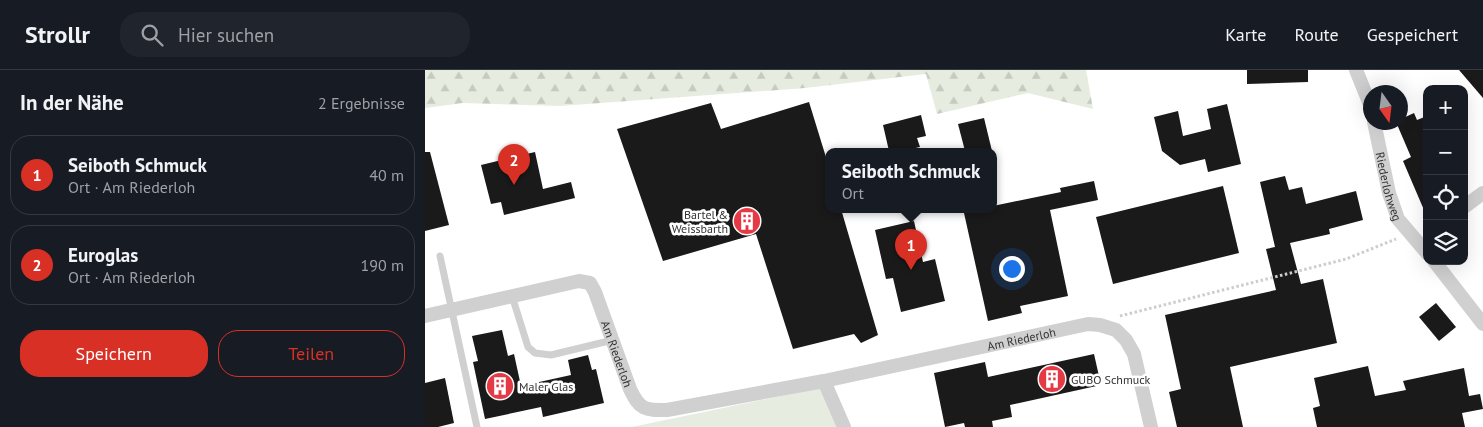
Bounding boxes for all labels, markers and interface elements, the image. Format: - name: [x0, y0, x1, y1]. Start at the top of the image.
- search box: [120, 12, 470, 57]
- text: Strollr: [25, 19, 90, 50]
- icon: search: [138, 21, 166, 49]
- text: Hier suchen: [178, 23, 274, 47]
- text: Karte: [1225, 23, 1266, 46]
- text: Route: [1294, 23, 1339, 46]
- text: Gespeichert: [1367, 23, 1458, 46]
- north arrow: [1363, 85, 1408, 130]
- map controls: [1423, 85, 1468, 265]
- button: +: [1423, 85, 1468, 130]
- text: In der Nähe: [20, 89, 124, 116]
- text: 2 Ergebnisse: [318, 93, 405, 113]
- button: −: [1423, 130, 1468, 175]
- pin: 2: [498, 144, 530, 185]
- popup: [825, 148, 997, 213]
- street label: Riederlohweg: [1373, 150, 1406, 223]
- text: Seiboth Schmuck: [68, 153, 207, 177]
- text: Seiboth Schmuck: [842, 159, 980, 183]
- text: 1: [32, 165, 42, 185]
- text: 40 m: [369, 165, 404, 185]
- button: locate: [1423, 175, 1468, 220]
- text: Ort · Am Riederloh: [68, 177, 195, 197]
- text: Ort: [842, 183, 864, 203]
- building icon: Bartel & Weissbarth: [732, 206, 762, 236]
- place label: Bartel & Weissbarth: [672, 207, 728, 236]
- button: layers: [1423, 220, 1468, 265]
- pin: 1: [895, 229, 927, 270]
- text: Euroglas: [68, 243, 138, 267]
- text: 2: [32, 255, 42, 275]
- text: 190 m: [361, 255, 404, 275]
- your location: [999, 256, 1025, 282]
- text: Ort · Am Riederloh: [68, 267, 195, 287]
- street label: Am Riederloh: [598, 318, 636, 389]
- street label: Am Riederloh: [986, 324, 1057, 353]
- button: Speichern: [20, 330, 208, 377]
- button: Teilen: [218, 330, 405, 377]
- building icon: GUBO Schmuck: [1037, 364, 1067, 394]
- building icon: Maler Glas: [485, 371, 515, 401]
- place label: GUBO Schmuck: [1071, 372, 1151, 387]
- place label: Maler Glas: [519, 379, 573, 394]

